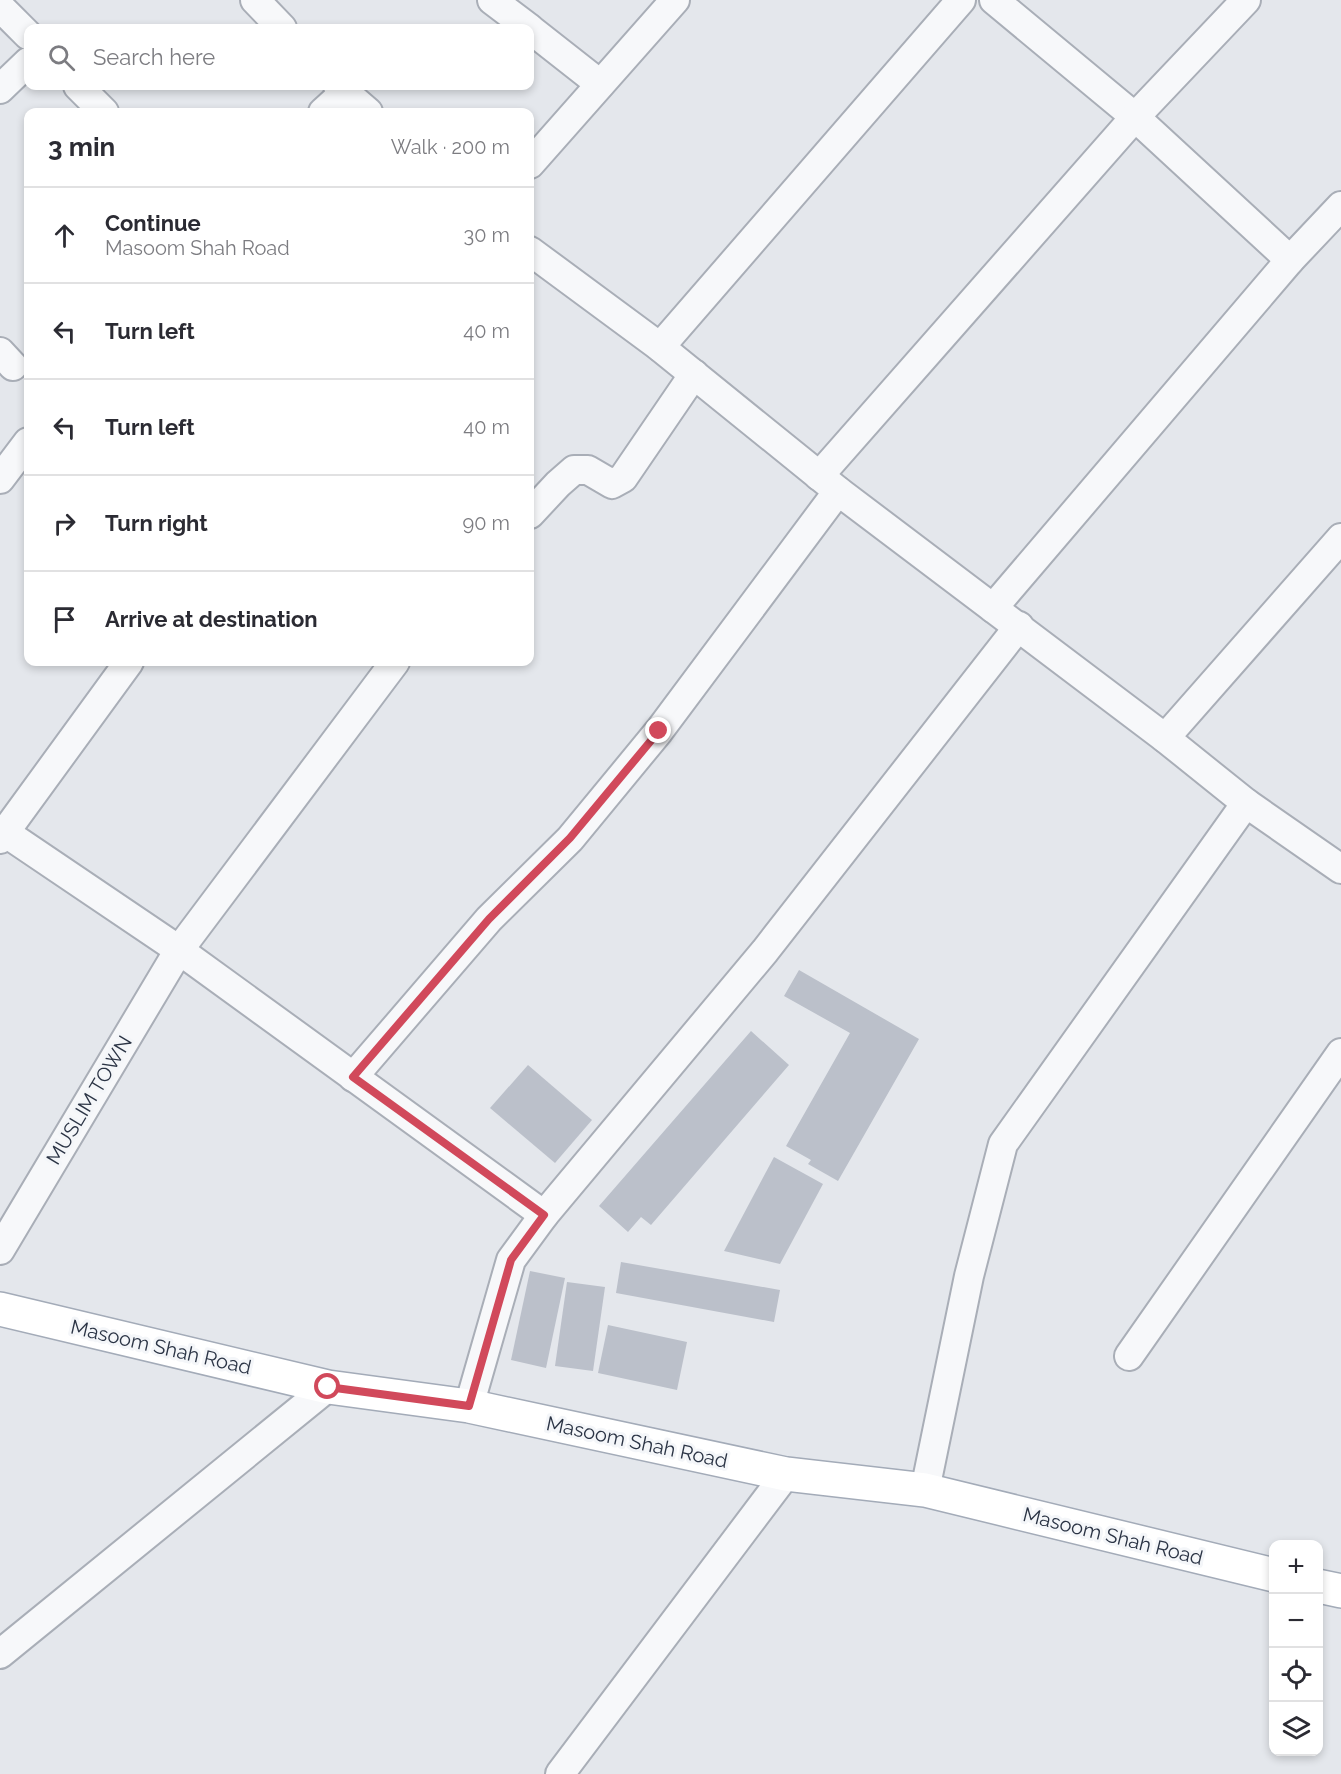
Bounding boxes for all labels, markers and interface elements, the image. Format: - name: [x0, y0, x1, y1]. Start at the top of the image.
- search box: [24, 24, 534, 90]
- icon: search: [45, 41, 78, 74]
- text: Search here: [93, 44, 215, 70]
- text: 3 min: [48, 132, 115, 162]
- text: Walk · 200 m: [391, 135, 510, 159]
- text: Continue: [105, 210, 201, 236]
- icon: ahead: [48, 219, 81, 252]
- text: 30 m: [464, 223, 510, 247]
- text: Masoom Shah Road: [105, 236, 290, 260]
- icon: left: [48, 315, 81, 348]
- text: Turn left: [105, 318, 195, 344]
- text: 40 m: [463, 319, 510, 343]
- icon: left: [48, 411, 81, 444]
- text: Turn left: [105, 414, 195, 440]
- text: 40 m: [463, 415, 510, 439]
- icon: right: [48, 507, 81, 540]
- text: Turn right: [105, 510, 208, 536]
- text: 90 m: [463, 511, 510, 535]
- icon: arrive: [48, 603, 81, 636]
- text: Arrive at destination: [105, 606, 318, 632]
- route end: [645, 717, 671, 743]
- street label: MUSLIM TOWN: [41, 1031, 137, 1169]
- street label: Masoom Shah Road: [68, 1315, 254, 1379]
- route start: [314, 1373, 340, 1399]
- street label: Masoom Shah Road: [544, 1411, 730, 1473]
- street label: Masoom Shah Road: [1020, 1502, 1206, 1570]
- map controls: [1269, 1540, 1323, 1756]
- button: +: [1269, 1540, 1323, 1594]
- button: −: [1269, 1594, 1323, 1648]
- button: locate: [1269, 1648, 1323, 1702]
- button: layers: [1269, 1702, 1323, 1756]

